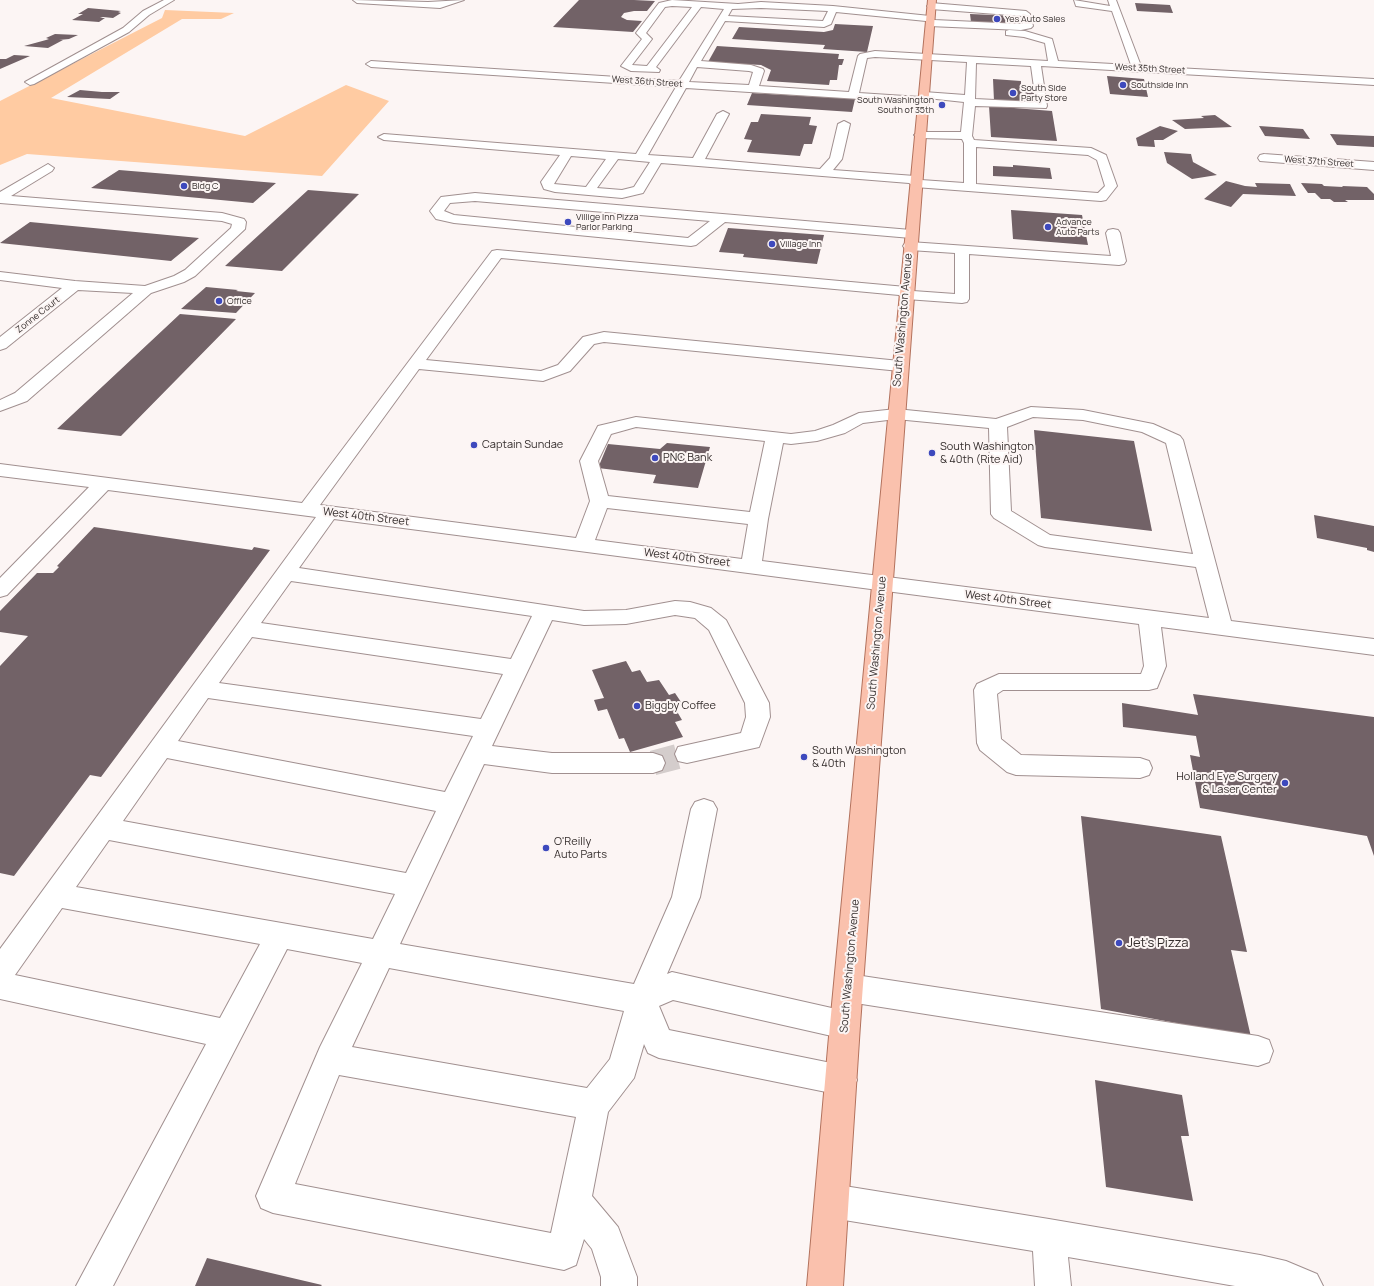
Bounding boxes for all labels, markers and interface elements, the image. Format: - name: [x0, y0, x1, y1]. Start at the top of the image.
- marker: Yes Auto Sales: [992, 14, 1002, 24]
- place label: Yes Auto Sales: [1005, 14, 1065, 24]
- street label: West 35th Street: [1114, 62, 1186, 76]
- street label: West 36th Street: [611, 74, 683, 90]
- marker: Southside Inn: [1118, 80, 1128, 90]
- place label: Southside Inn: [1131, 80, 1188, 90]
- place label: South Side Party Store: [1021, 83, 1067, 104]
- marker: South Side Party Store: [1008, 88, 1018, 98]
- place label: South Washington South of 35th: [857, 95, 934, 116]
- marker: South Washington South of 35th: [937, 100, 947, 110]
- street label: West 37th Street: [1284, 154, 1354, 170]
- marker: Bldg C: [179, 181, 189, 191]
- place label: Bldg C: [192, 181, 219, 191]
- place label: Villige Inn Pizza Parlor Parking: [576, 212, 638, 233]
- marker: Villige Inn Pizza Parlor Parking: [563, 217, 573, 227]
- place label: Advance Auto Parts: [1056, 217, 1099, 238]
- marker: Advance Auto Parts: [1043, 222, 1053, 232]
- marker: Village Inn: [767, 239, 777, 249]
- place label: Village Inn: [780, 239, 822, 249]
- street label: South Washington Avenue: [891, 253, 915, 387]
- street label: Zonne Court: [14, 295, 62, 335]
- marker: Office: [214, 296, 224, 306]
- place label: Office: [227, 296, 252, 306]
- place label: Captain Sundae: [482, 438, 563, 452]
- marker: Captain Sundae: [469, 440, 479, 450]
- place label: South Washington & 40th (Rite Aid): [940, 440, 1034, 466]
- marker: South Washington & 40th (Rite Aid): [927, 448, 937, 458]
- place label: PNC Bank: [663, 451, 712, 465]
- marker: PNC Bank: [650, 453, 660, 463]
- street label: West 40th Street: [322, 505, 410, 529]
- street label: West 40th Street: [643, 546, 731, 570]
- street label: South Washington Avenue: [865, 576, 889, 710]
- street label: West 40th Street: [964, 588, 1052, 612]
- place label: Biggby Coffee: [645, 699, 716, 713]
- marker: Biggby Coffee: [632, 701, 642, 711]
- place label: South Washington & 40th: [812, 744, 906, 770]
- marker: South Washington & 40th: [799, 752, 809, 762]
- place label: Holland Eye Surgery & Laser Center: [1176, 770, 1277, 796]
- marker: Holland Eye Surgery & Laser Center: [1280, 778, 1290, 788]
- place label: O'Reilly Auto Parts: [554, 835, 607, 861]
- marker: O'Reilly Auto Parts: [541, 843, 551, 853]
- street label: South Washington Avenue: [838, 899, 862, 1033]
- place label: Jet's Pizza: [1127, 935, 1188, 951]
- marker: Jet's Pizza: [1114, 938, 1124, 948]

